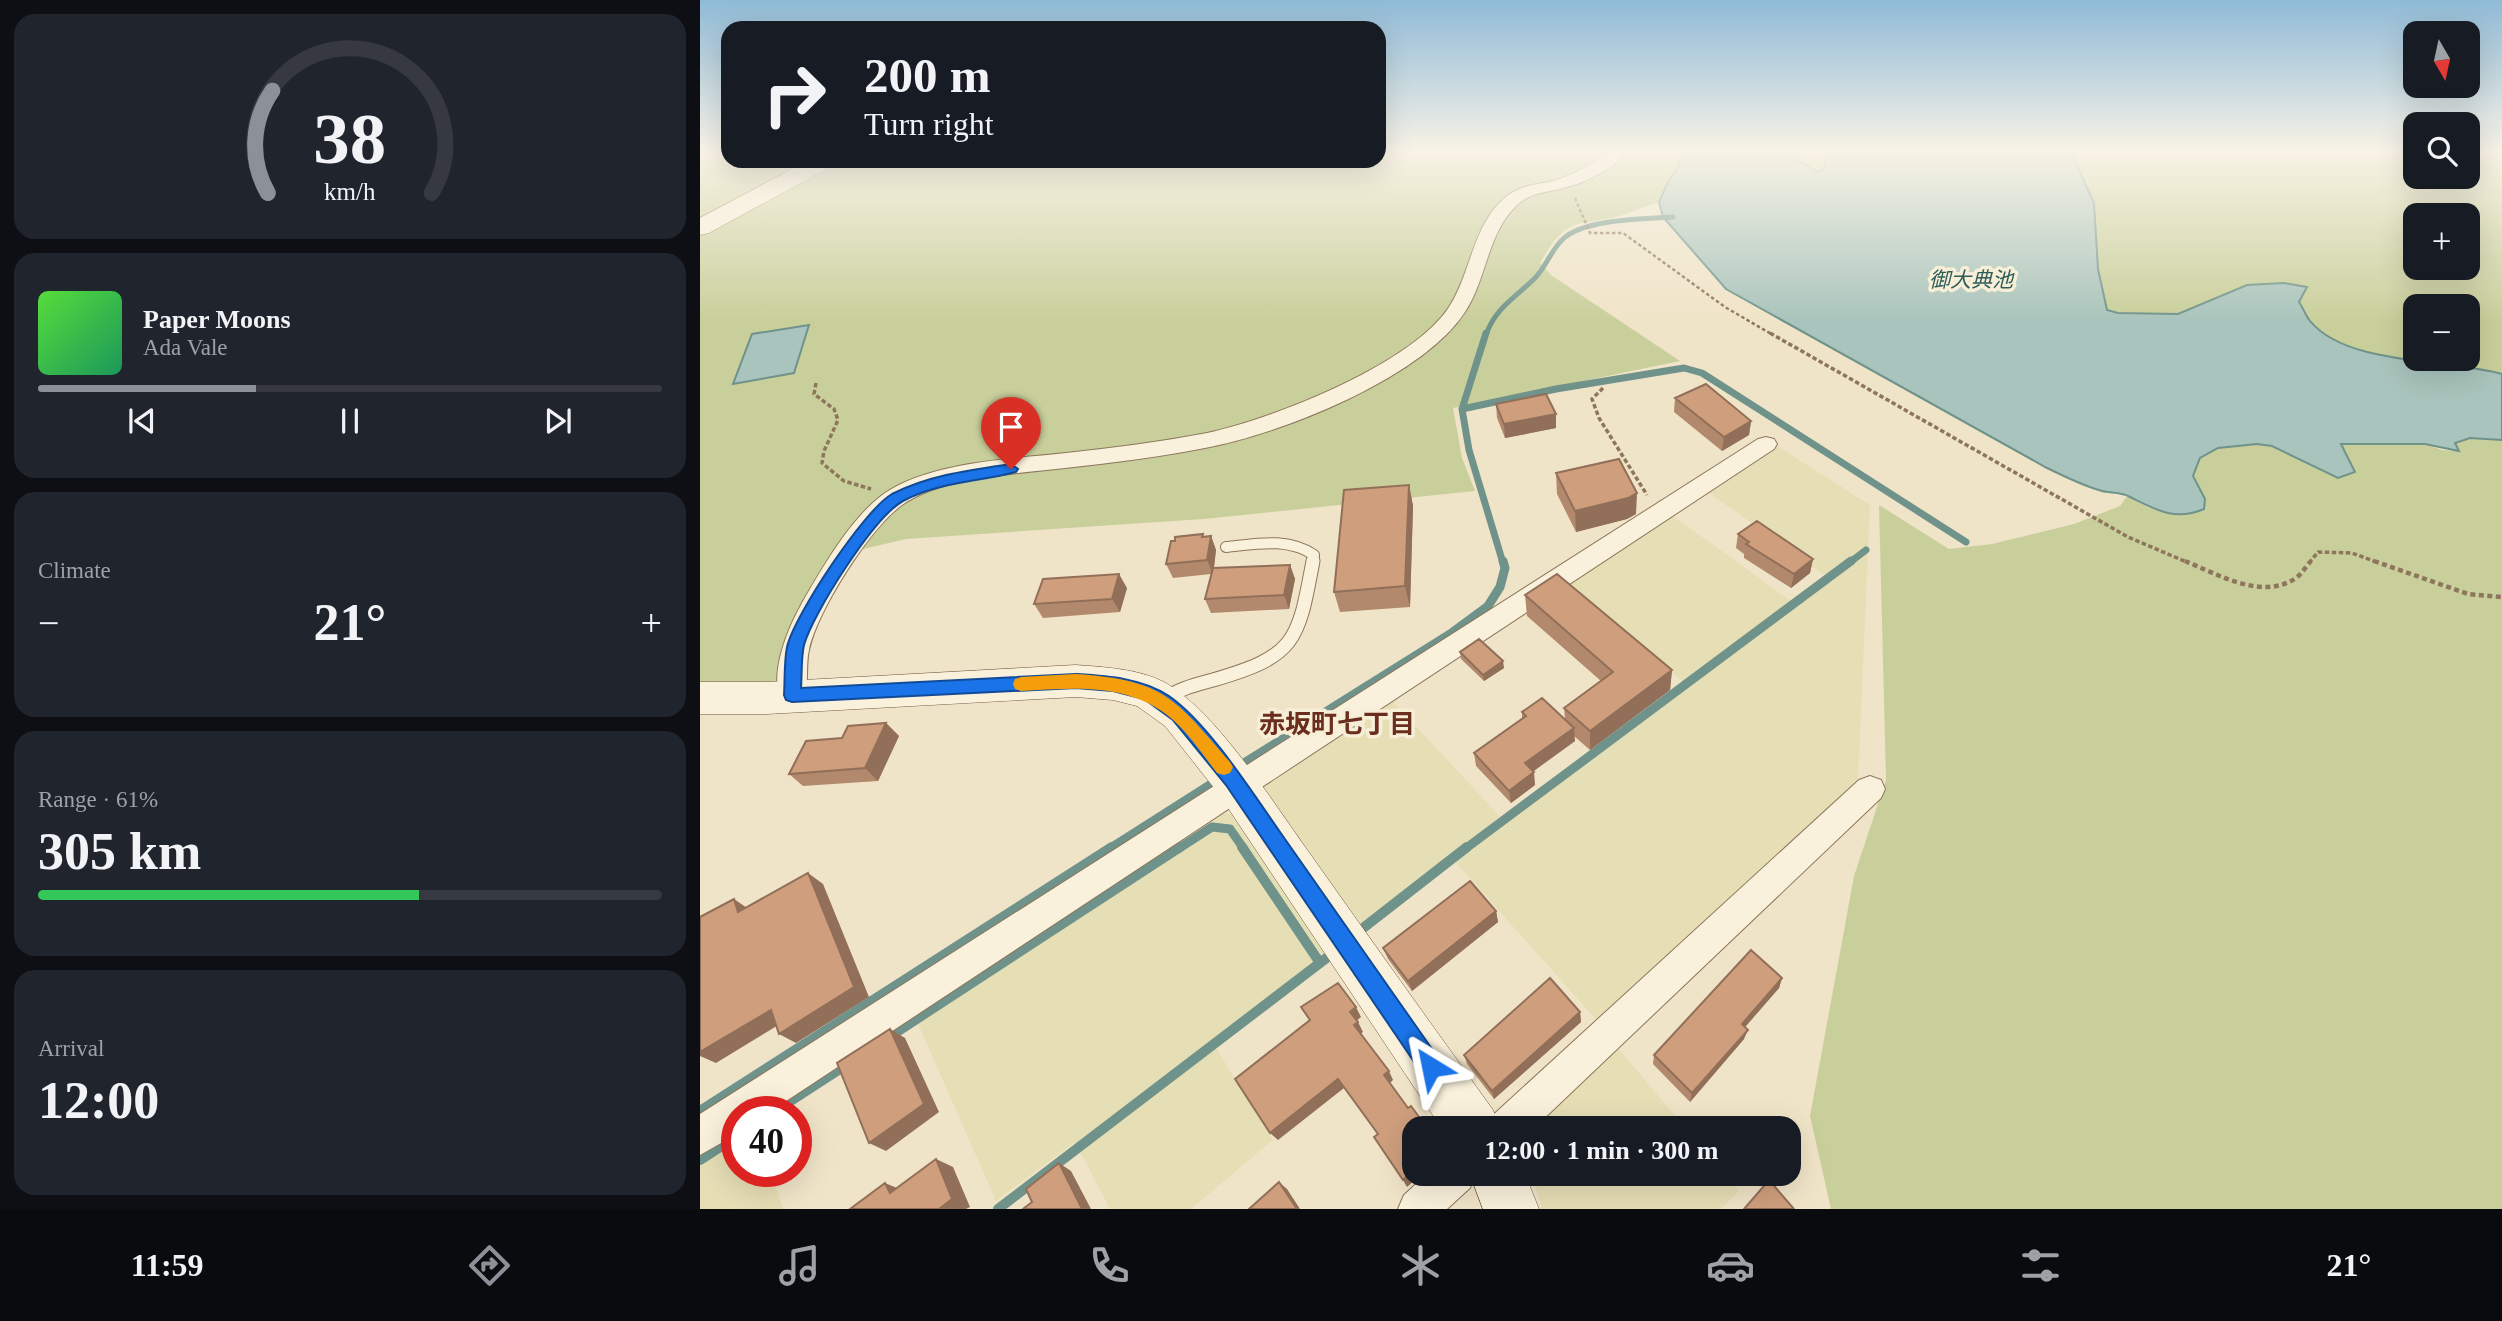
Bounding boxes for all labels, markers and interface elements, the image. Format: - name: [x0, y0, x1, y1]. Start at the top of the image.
- north arrow: [2403, 21, 2480, 98]
- map controls: [2403, 21, 2480, 371]
- text: 200 m: [864, 48, 991, 103]
- icon: right: [749, 49, 840, 140]
- text: 38: [314, 98, 386, 179]
- text: Turn right: [864, 106, 994, 142]
- button: search: [2403, 112, 2480, 189]
- text: km/h: [324, 177, 376, 204]
- button: +: [2403, 203, 2480, 280]
- water label: 御大典池: [1929, 268, 2015, 292]
- button: −: [2403, 294, 2480, 371]
- text: Paper Moons: [143, 305, 291, 334]
- text: Ada Vale: [143, 335, 228, 360]
- pin: [981, 397, 1041, 469]
- icon: previous: [123, 402, 161, 440]
- icon: pause: [331, 402, 369, 440]
- icon: next: [539, 402, 577, 440]
- icon: arrive: [992, 408, 1030, 446]
- text: Climate: [38, 558, 111, 583]
- text: 21°: [314, 594, 386, 651]
- text: −: [38, 602, 59, 644]
- text: +: [641, 602, 662, 644]
- district label: 赤坂町七丁目: [1259, 710, 1415, 739]
- text: Range · 61%: [38, 787, 158, 812]
- text: 305 km: [38, 823, 201, 880]
- position arrow: [1394, 1030, 1468, 1104]
- text: Arrival: [38, 1036, 104, 1061]
- text: 12:00: [38, 1072, 159, 1129]
- speed limit sign: 40: [721, 1096, 812, 1187]
- text: 12:00 · 1 min · 300 m: [1485, 1136, 1719, 1165]
- icon: directions: [465, 1241, 514, 1290]
- icon: music: [775, 1241, 824, 1290]
- icon: phone: [1085, 1241, 1134, 1290]
- icon: climate: [1396, 1241, 1445, 1290]
- icon: car: [1706, 1241, 1755, 1290]
- icon: filters: [2016, 1241, 2065, 1290]
- text: 11:59: [131, 1247, 204, 1283]
- text: 21°: [2327, 1247, 2371, 1283]

